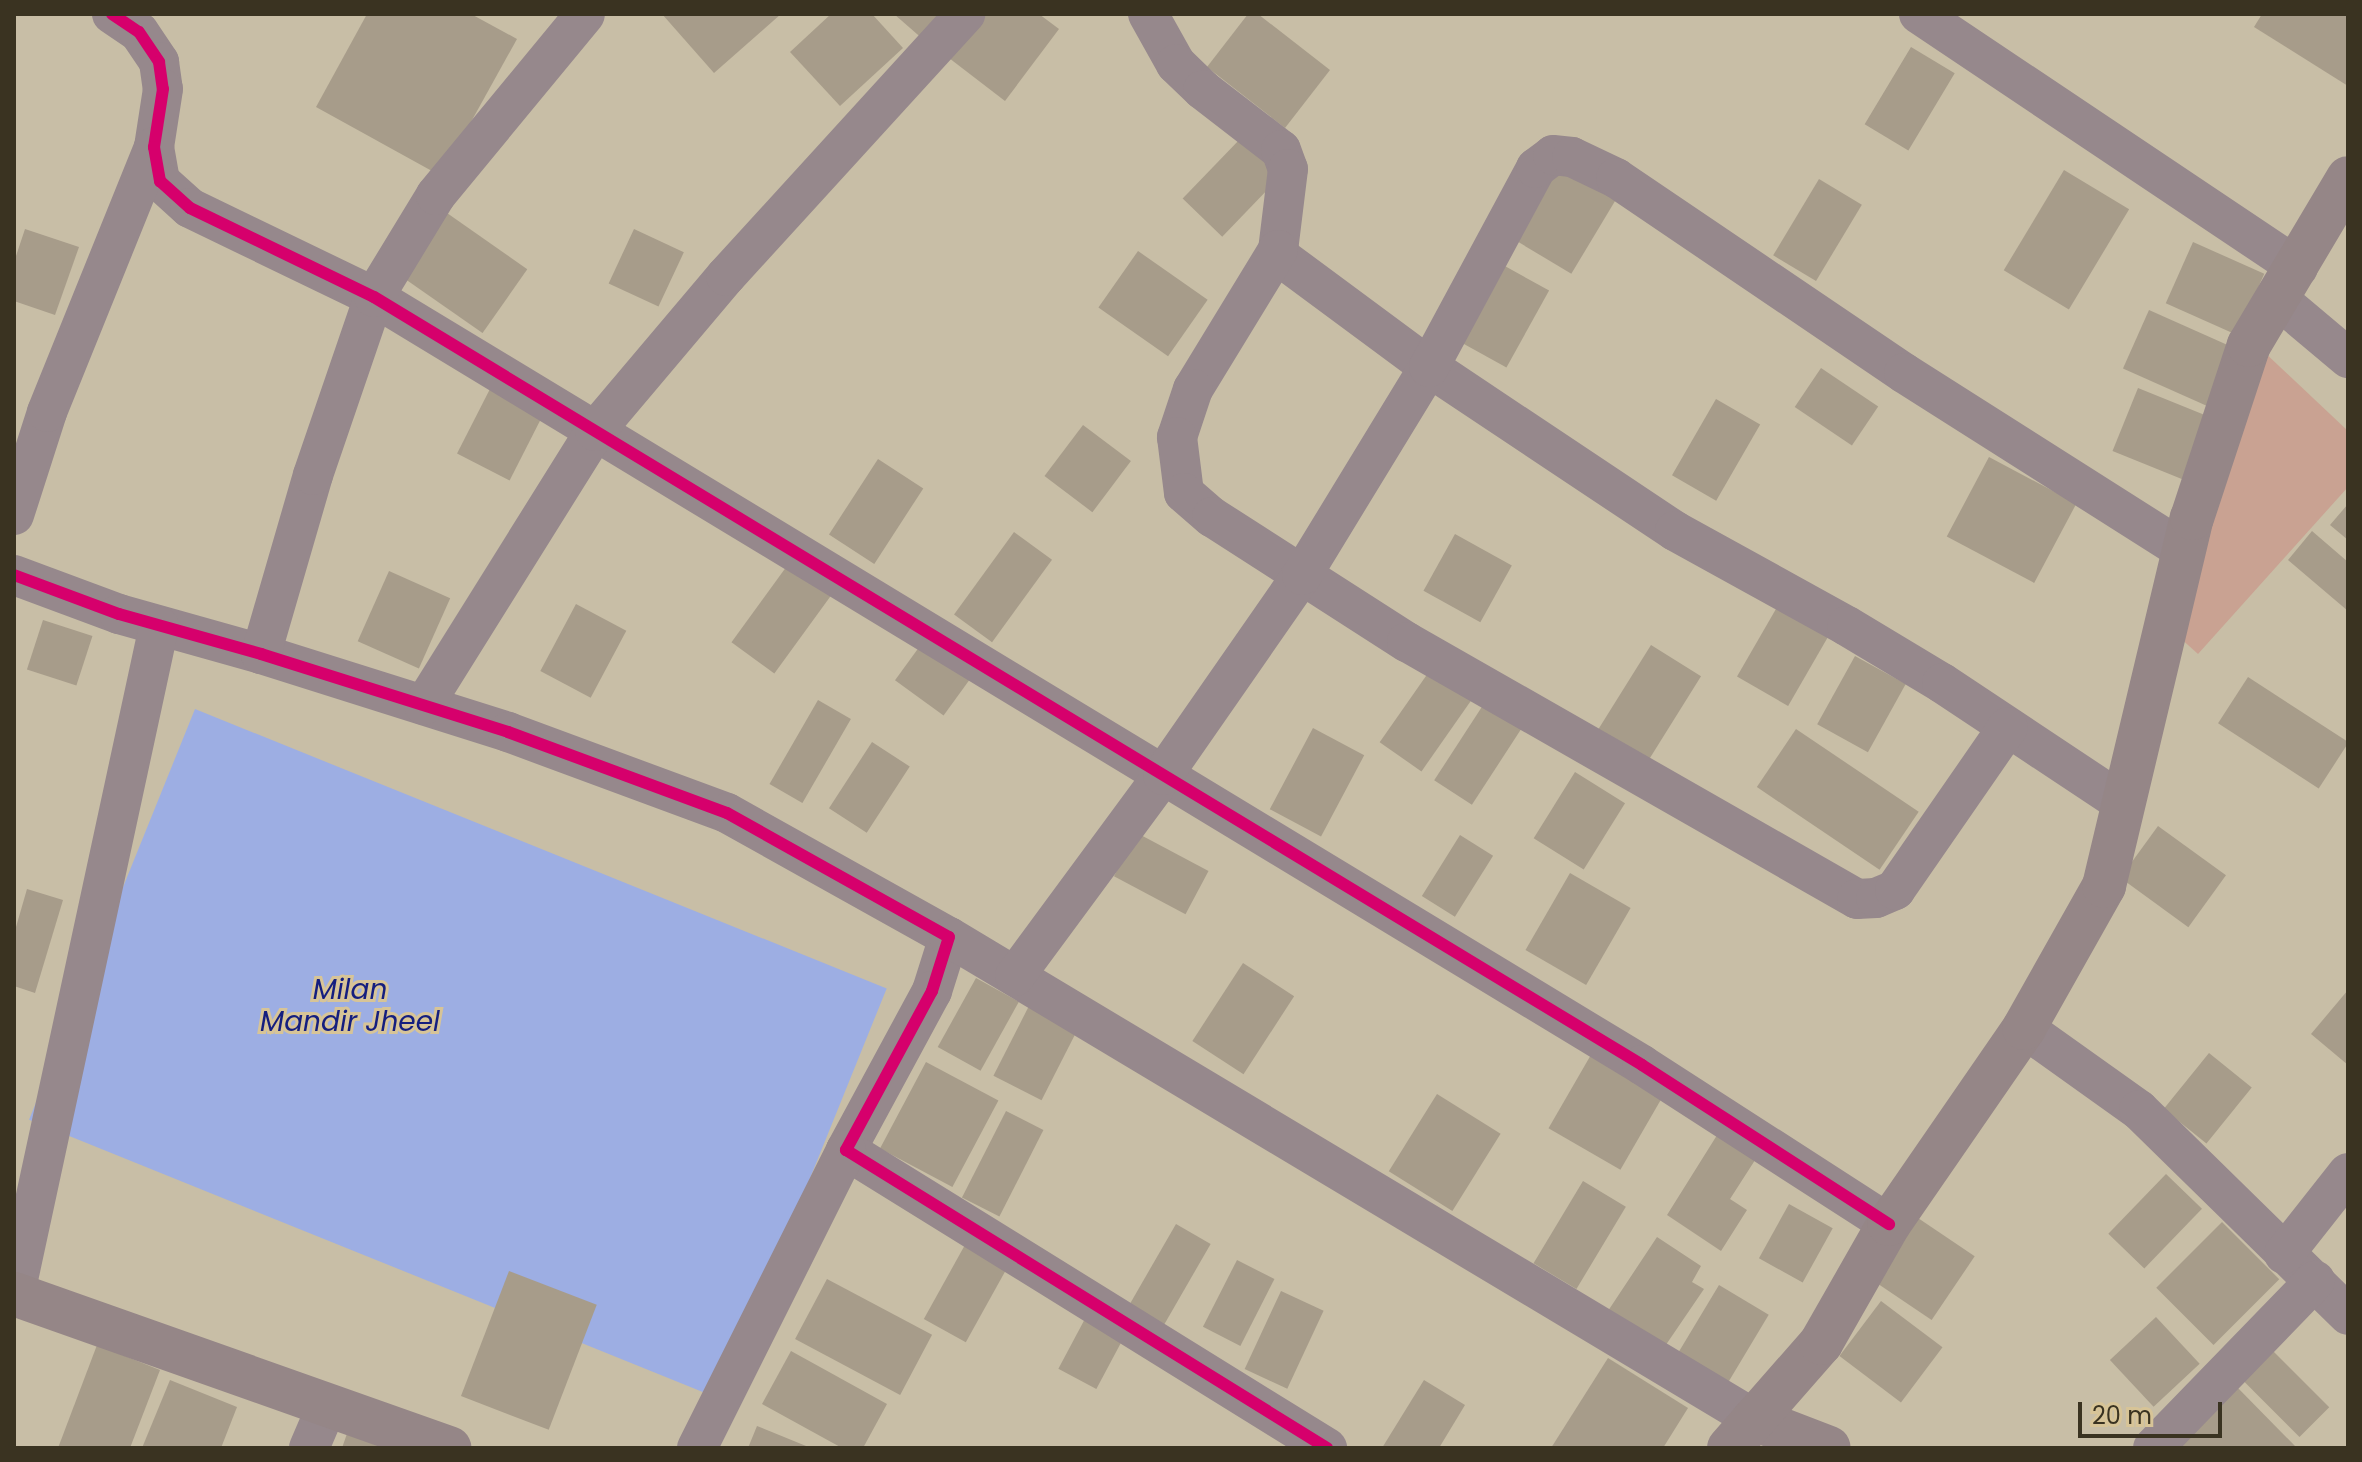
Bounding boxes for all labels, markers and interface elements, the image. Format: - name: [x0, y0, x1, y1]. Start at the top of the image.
- water label: Milan Mandir Jheel: [260, 973, 440, 1039]
- scale bar: [2082, 1386, 2226, 1436]
- text: 20 m: [2092, 1399, 2152, 1432]

